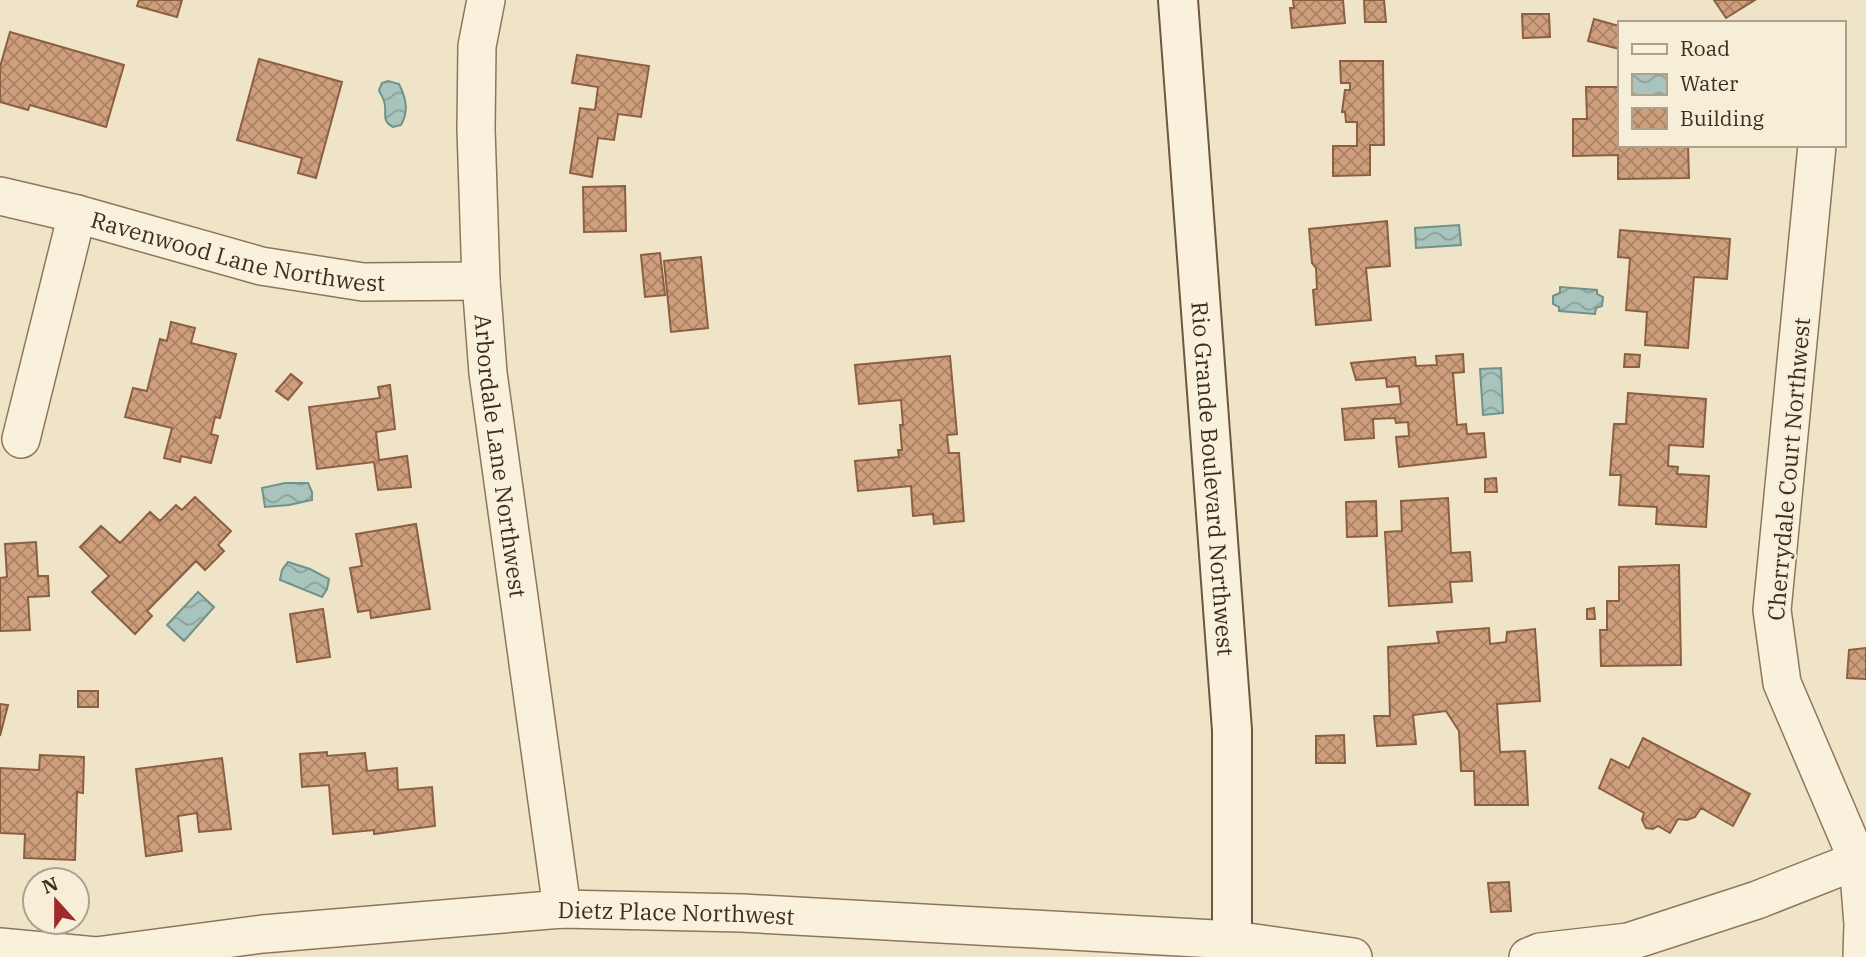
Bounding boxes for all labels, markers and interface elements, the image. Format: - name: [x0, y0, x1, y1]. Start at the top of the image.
- legend: [1618, 21, 1845, 147]
- text: Road: [1680, 34, 1730, 62]
- text: Water: [1680, 69, 1739, 97]
- text: Building: [1680, 104, 1765, 132]
- street label: Ravenwood Lane Northwest: [88, 204, 385, 297]
- street label: Rio Grande Boulevard Northwest: [1185, 300, 1241, 657]
- street label: Arbordale Lane Northwest: [469, 313, 534, 599]
- street label: Cherrydale Court Northwest: [1760, 316, 1816, 622]
- north arrow: [21, 866, 91, 936]
- text: N: [39, 871, 61, 899]
- street label: Dietz Place Northwest: [557, 894, 795, 931]

